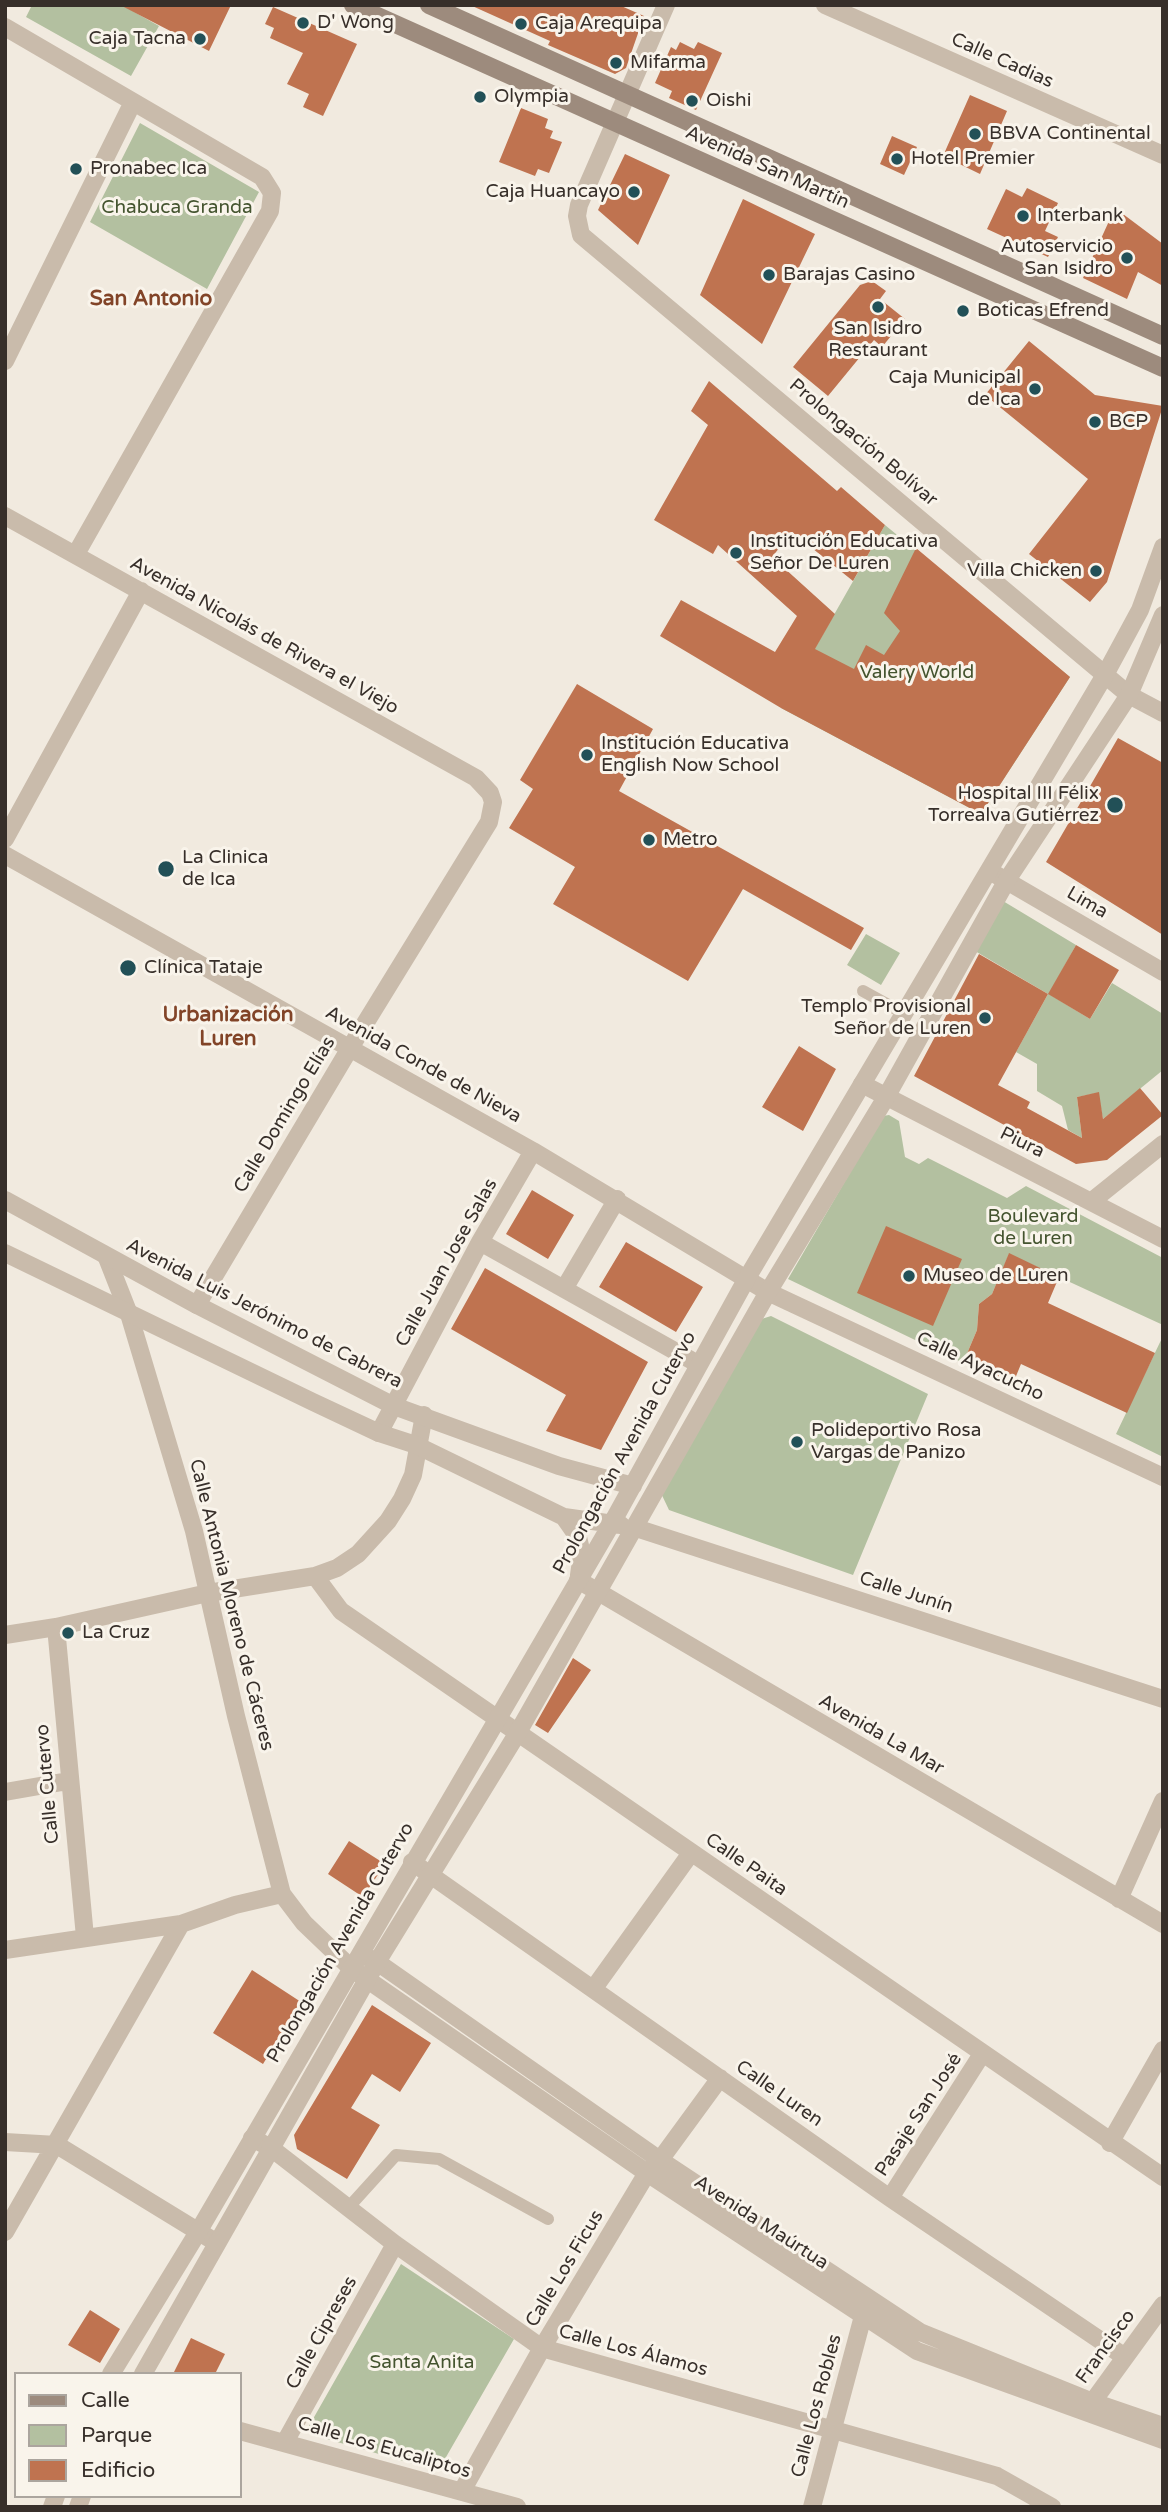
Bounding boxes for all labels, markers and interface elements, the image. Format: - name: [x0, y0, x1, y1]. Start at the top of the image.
- place label: D' Wong: [317, 12, 394, 34]
- place label: Caja Arequipa: [535, 13, 662, 35]
- marker: D' Wong: [295, 15, 311, 31]
- marker: Caja Arequipa: [513, 16, 529, 32]
- place label: Caja Tacna: [89, 28, 186, 50]
- street label: Calle Cadias: [947, 28, 1057, 94]
- marker: Caja Tacna: [192, 31, 208, 47]
- place label: Mifarma: [630, 52, 706, 74]
- marker: Mifarma: [608, 55, 624, 71]
- place label: Olympia: [494, 86, 569, 108]
- marker: Olympia: [472, 89, 488, 105]
- place label: Oishi: [706, 90, 751, 112]
- marker: Oishi: [684, 93, 700, 109]
- street label: Avenida San Martín: [682, 122, 852, 214]
- place label: BBVA Continental: [989, 123, 1151, 145]
- marker: BBVA Continental: [967, 126, 983, 142]
- place label: Hotel Premier: [911, 148, 1035, 170]
- marker: Hotel Premier: [889, 151, 905, 167]
- place label: Pronabec Ica: [90, 158, 207, 180]
- marker: Pronabec Ica: [68, 161, 84, 177]
- place label: Caja Huancayo: [485, 181, 620, 203]
- marker: Caja Huancayo: [626, 184, 642, 200]
- park label: Chabuca Granda: [101, 197, 253, 219]
- place label: Interbank: [1037, 205, 1123, 227]
- marker: Interbank: [1015, 208, 1031, 224]
- place label: Autoservicio San Isidro: [1000, 236, 1113, 280]
- marker: Autoservicio San Isidro: [1119, 250, 1135, 266]
- place label: Barajas Casino: [783, 264, 915, 286]
- marker: Barajas Casino: [761, 267, 777, 283]
- district label: San Antonio: [90, 286, 212, 312]
- marker: San Isidro Restaurant: [870, 299, 886, 315]
- place label: Boticas Efrend: [977, 300, 1109, 322]
- marker: Boticas Efrend: [955, 303, 971, 319]
- place label: San Isidro Restaurant: [828, 318, 928, 362]
- place label: Caja Municipal de Ica: [888, 367, 1021, 411]
- street label: Prolongación Bolívar: [784, 374, 942, 512]
- marker: Caja Municipal de Ica: [1027, 381, 1043, 397]
- place label: BCP: [1109, 411, 1148, 433]
- marker: BCP: [1087, 414, 1103, 430]
- place label: Institución Educativa Señor De Luren: [750, 531, 938, 575]
- marker: Institución Educativa Señor De Luren: [728, 545, 744, 561]
- street label: Avenida Nicolás de Rivera el Viejo: [126, 552, 402, 720]
- place label: Villa Chicken: [967, 560, 1082, 582]
- marker: Villa Chicken: [1088, 563, 1104, 579]
- park label: Valery World: [860, 662, 974, 684]
- place label: Institución Educativa English Now School: [601, 733, 789, 777]
- marker: Institución Educativa English Now School: [579, 747, 595, 763]
- place label: Hospital III Félix Torrealva Gutiérrez: [928, 783, 1099, 827]
- marker: Hospital III Félix Torrealva Gutiérrez: [1105, 795, 1125, 815]
- place label: Metro: [663, 829, 718, 851]
- marker: Metro: [641, 832, 657, 848]
- place label: La Clinica de Ica: [182, 847, 268, 891]
- marker: La Clinica de Ica: [156, 859, 176, 879]
- street label: Lima: [1062, 882, 1112, 924]
- place label: Clínica Tataje: [144, 957, 263, 979]
- marker: Clínica Tataje: [118, 958, 138, 978]
- place label: Templo Provisional Señor de Luren: [801, 996, 971, 1040]
- district label: Urbanización Luren: [163, 1002, 293, 1052]
- street label: Avenida Conde de Nieva: [321, 1002, 525, 1128]
- marker: Templo Provisional Señor de Luren: [977, 1010, 993, 1026]
- street label: Calle Domingo Elías: [229, 1033, 341, 1197]
- street label: Piura: [996, 1122, 1048, 1164]
- street label: Calle Juan Jose Salas: [391, 1175, 503, 1351]
- park label: Boulevard de Luren: [987, 1206, 1079, 1250]
- street label: Avenida Luis Jerónimo de Cabrera: [122, 1234, 406, 1394]
- place label: Museo de Luren: [923, 1265, 1069, 1287]
- marker: Museo de Luren: [901, 1268, 917, 1284]
- street label: Calle Ayacucho: [913, 1327, 1047, 1407]
- street label: Prolongación Avenida Cutervo: [549, 1328, 701, 1578]
- place label: Polideportivo Rosa Vargas de Panizo: [811, 1420, 981, 1464]
- marker: Polideportivo Rosa Vargas de Panizo: [789, 1434, 805, 1450]
- street label: Calle Antonia Moreno de Cáceres: [184, 1457, 278, 1753]
- street label: Calle Junín: [856, 1567, 956, 1619]
- place label: La Cruz: [82, 1622, 150, 1644]
- marker: La Cruz: [60, 1625, 76, 1641]
- street label: Avenida La Mar: [814, 1690, 948, 1780]
- street label: Calle Cutervo: [31, 1723, 65, 1845]
- street label: Prolongación Avenida Cutervo: [263, 1819, 419, 2067]
- street label: Calle Paita: [701, 1829, 791, 1901]
- street label: Pasaje San José: [871, 2049, 967, 2181]
- street label: Calle Luren: [731, 2056, 827, 2132]
- street label: Avenida Maúrtua: [690, 2171, 832, 2275]
- street label: Calle Los Ficus: [521, 2206, 609, 2332]
- street label: Calle Cipreses: [282, 2273, 362, 2393]
- street label: Francisco: [1071, 2305, 1141, 2389]
- street label: Calle Los Álamos: [556, 2320, 710, 2382]
- street label: Calle Los Robles: [787, 2332, 847, 2480]
- park label: Santa Anita: [370, 2352, 474, 2374]
- legend: [14, 2372, 242, 2498]
- text: Calle: [81, 2388, 130, 2413]
- street label: Calle Los Eucaliptos: [295, 2412, 473, 2484]
- text: Parque: [81, 2423, 152, 2448]
- text: Edificio: [81, 2458, 155, 2483]

